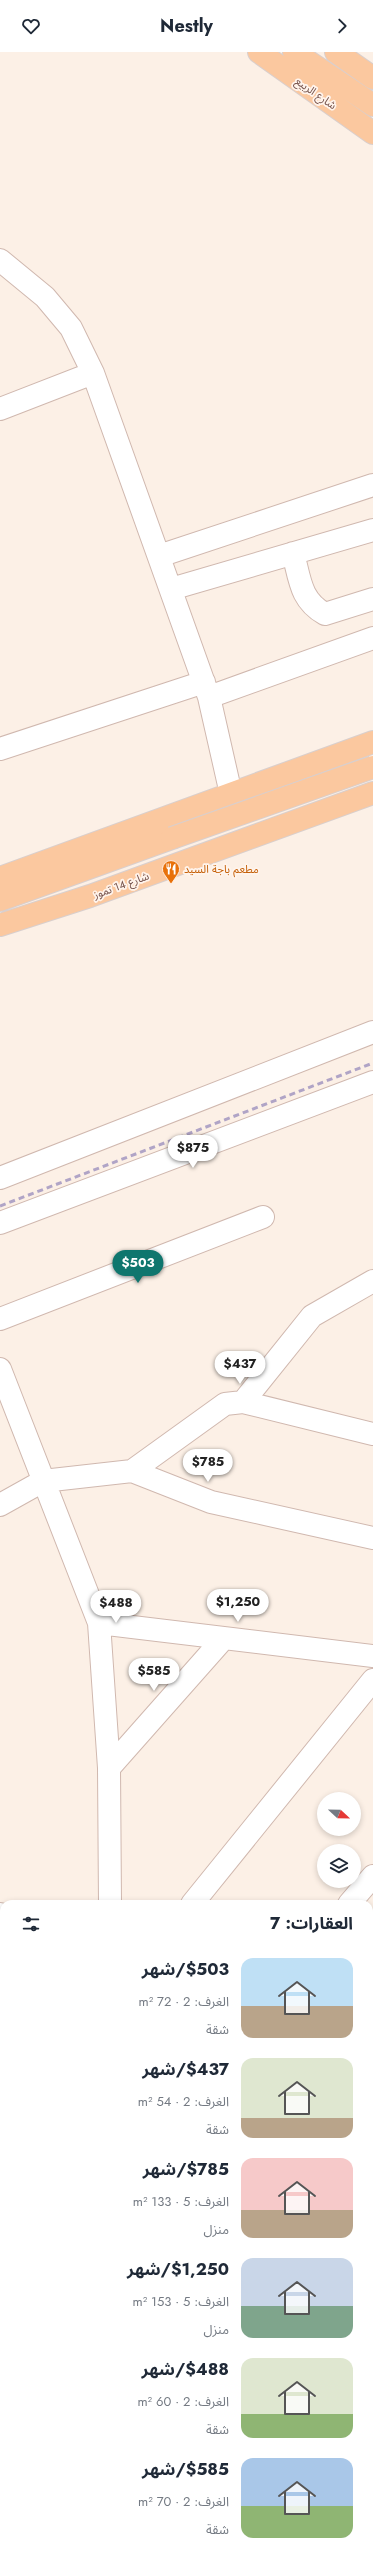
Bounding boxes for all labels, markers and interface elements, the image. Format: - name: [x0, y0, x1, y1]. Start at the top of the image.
- text: Nestly: [160, 13, 213, 39]
- icon: heart: [20, 15, 42, 37]
- icon: forward: [331, 15, 353, 37]
- street label: شارع الربيع: [292, 73, 340, 113]
- restaurant icon: مطعم باجة السيد: [161, 859, 181, 884]
- place label: مطعم باجة السيد: [184, 861, 259, 878]
- street label: شارع 14 تموز: [90, 867, 151, 903]
- pin: $875: [169, 1135, 217, 1169]
- text: $875: [177, 1138, 209, 1157]
- pin: $503: [114, 1250, 162, 1284]
- text: $503: [121, 1253, 155, 1272]
- pin: $437: [216, 1351, 264, 1385]
- text: $437: [224, 1354, 256, 1373]
- pin: $785: [184, 1449, 232, 1483]
- text: $785: [192, 1452, 224, 1471]
- pin: $1,250: [205, 1589, 271, 1623]
- pin: $488: [92, 1590, 140, 1624]
- text: $1,250: [216, 1592, 260, 1611]
- text: $488: [99, 1593, 133, 1612]
- pin: $585: [130, 1658, 178, 1692]
- text: $585: [137, 1661, 171, 1680]
- north arrow: [317, 1792, 361, 1836]
- map controls: [317, 1792, 361, 1888]
- button: layers: [317, 1844, 361, 1888]
- text: العقارات: 7: [270, 1911, 353, 1935]
- icon: filters: [20, 1913, 42, 1935]
- text: $503/شهر: [142, 1957, 229, 1981]
- icon: home: [273, 1974, 321, 2022]
- text: الغرف: 2 · 72 m²: [139, 1992, 229, 2011]
- text: شقة: [206, 2020, 229, 2039]
- text: $437/شهر: [142, 2057, 229, 2081]
- icon: home: [273, 2074, 321, 2122]
- text: الغرف: 2 · 54 m²: [138, 2092, 229, 2111]
- text: شقة: [206, 2120, 229, 2139]
- text: $785/شهر: [143, 2157, 229, 2181]
- icon: home: [273, 2174, 321, 2222]
- text: الغرف: 5 · 133 m²: [133, 2192, 229, 2211]
- text: منزل: [204, 2220, 229, 2239]
- text: $1,250/شهر: [127, 2257, 229, 2281]
- icon: home: [273, 2274, 321, 2322]
- text: الغرف: 5 · 153 m²: [133, 2292, 229, 2311]
- text: منزل: [204, 2320, 229, 2339]
- text: $488/شهر: [141, 2357, 229, 2381]
- icon: home: [273, 2374, 321, 2422]
- text: الغرف: 2 · 60 m²: [137, 2392, 229, 2411]
- text: شقة: [206, 2420, 229, 2439]
- text: $585/شهر: [142, 2457, 229, 2481]
- icon: home: [273, 2474, 321, 2522]
- text: الغرف: 2 · 70 m²: [138, 2492, 229, 2511]
- text: شقة: [206, 2520, 229, 2539]

